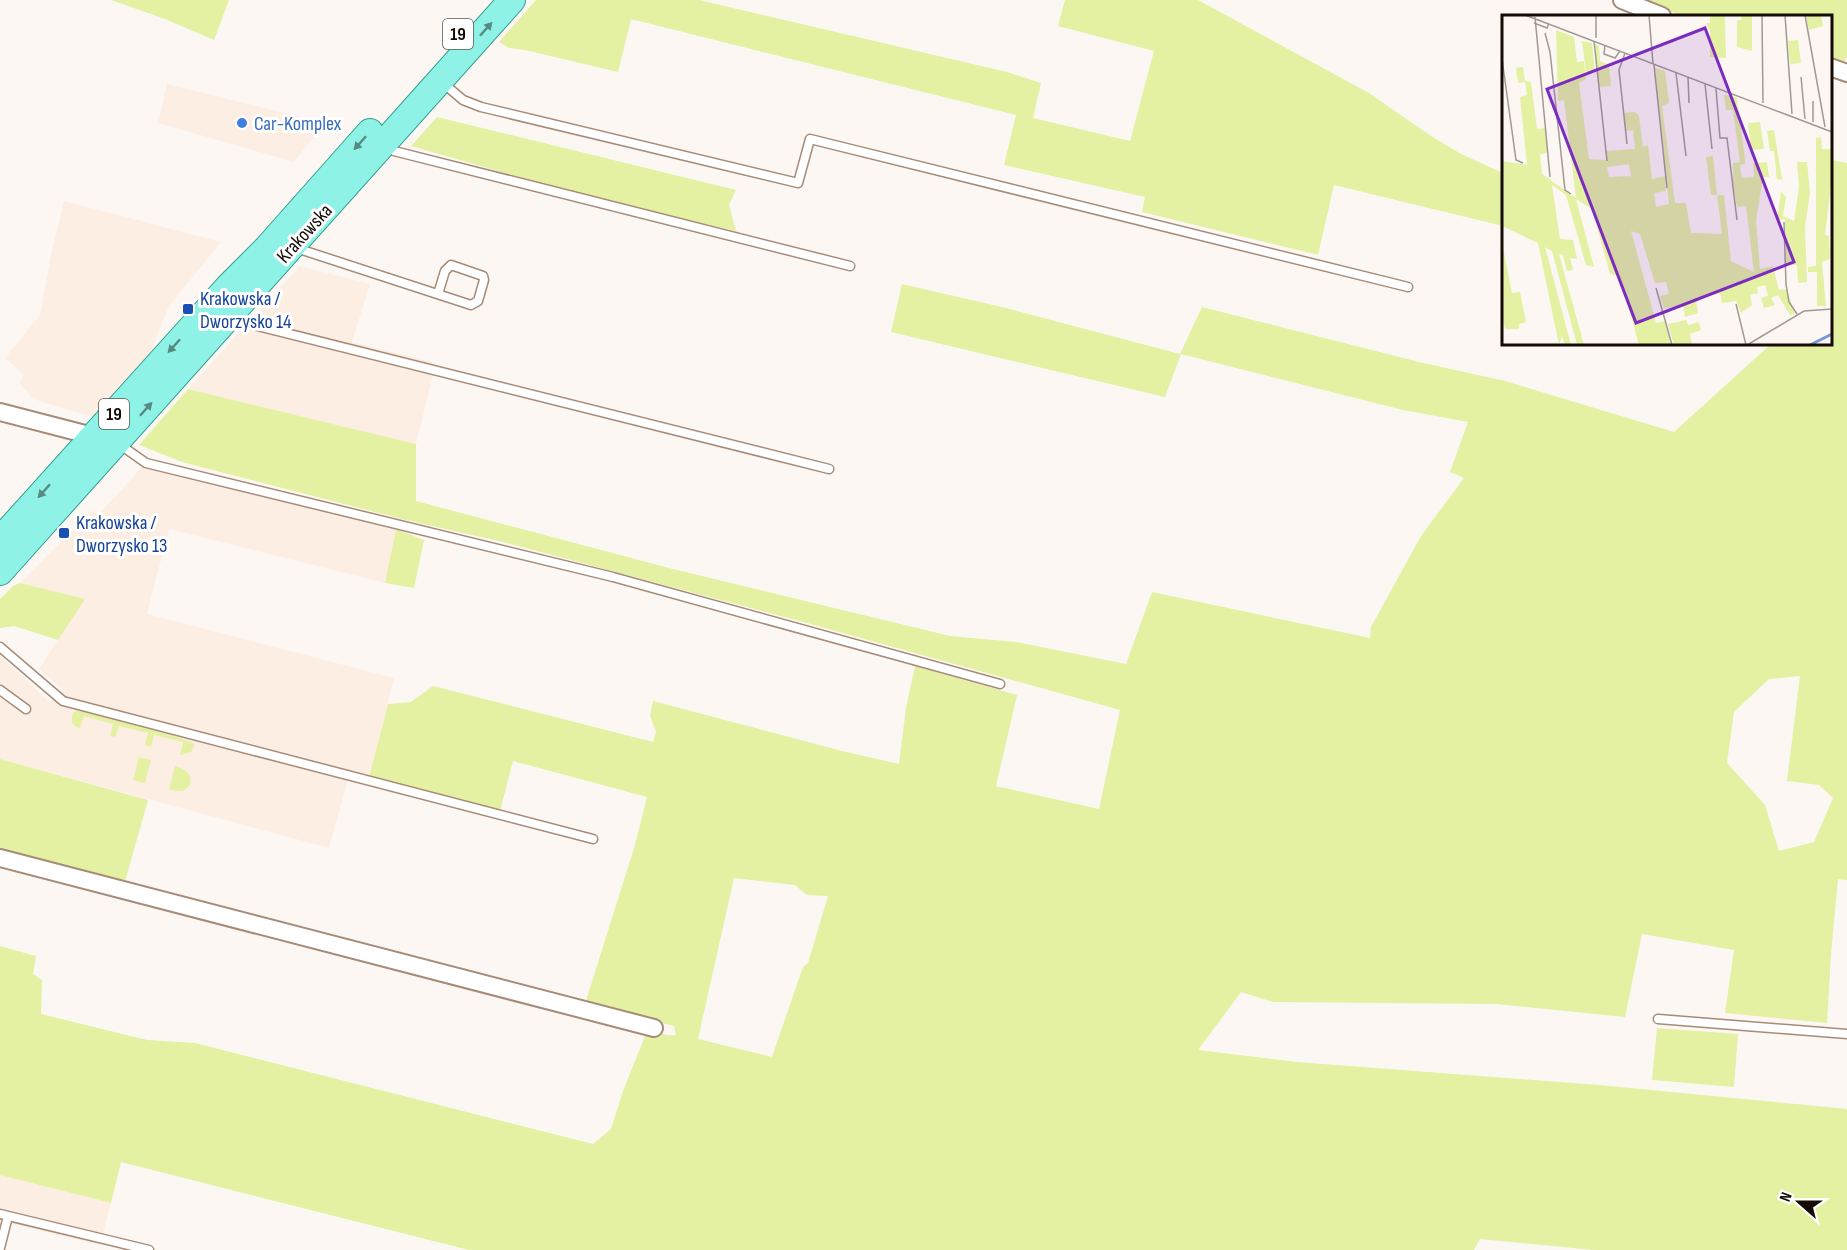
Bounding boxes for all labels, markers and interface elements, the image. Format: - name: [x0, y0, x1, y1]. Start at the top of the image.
- inset map: [1502, 15, 1832, 345]
- road number: 19: [443, 19, 473, 49]
- one-way arrow: [479, 22, 492, 37]
- place label: Car-Komplex: [254, 112, 342, 136]
- marker: Car-Komplex: [235, 116, 249, 130]
- one-way arrow: [354, 135, 367, 150]
- street label: Krakowska: [272, 199, 338, 268]
- place label: Krakowska / Dworzysko 14: [200, 287, 291, 334]
- marker: Krakowska / Dworzysko 14: [181, 302, 195, 316]
- one-way arrow: [167, 339, 181, 354]
- road number: 19: [99, 399, 129, 429]
- one-way arrow: [139, 402, 152, 417]
- one-way arrow: [37, 484, 51, 499]
- place label: Krakowska / Dworzysko 13: [76, 511, 167, 558]
- marker: Krakowska / Dworzysko 13: [57, 526, 71, 540]
- north arrow: [1769, 1172, 1829, 1232]
- text: N: [1776, 1190, 1797, 1205]

